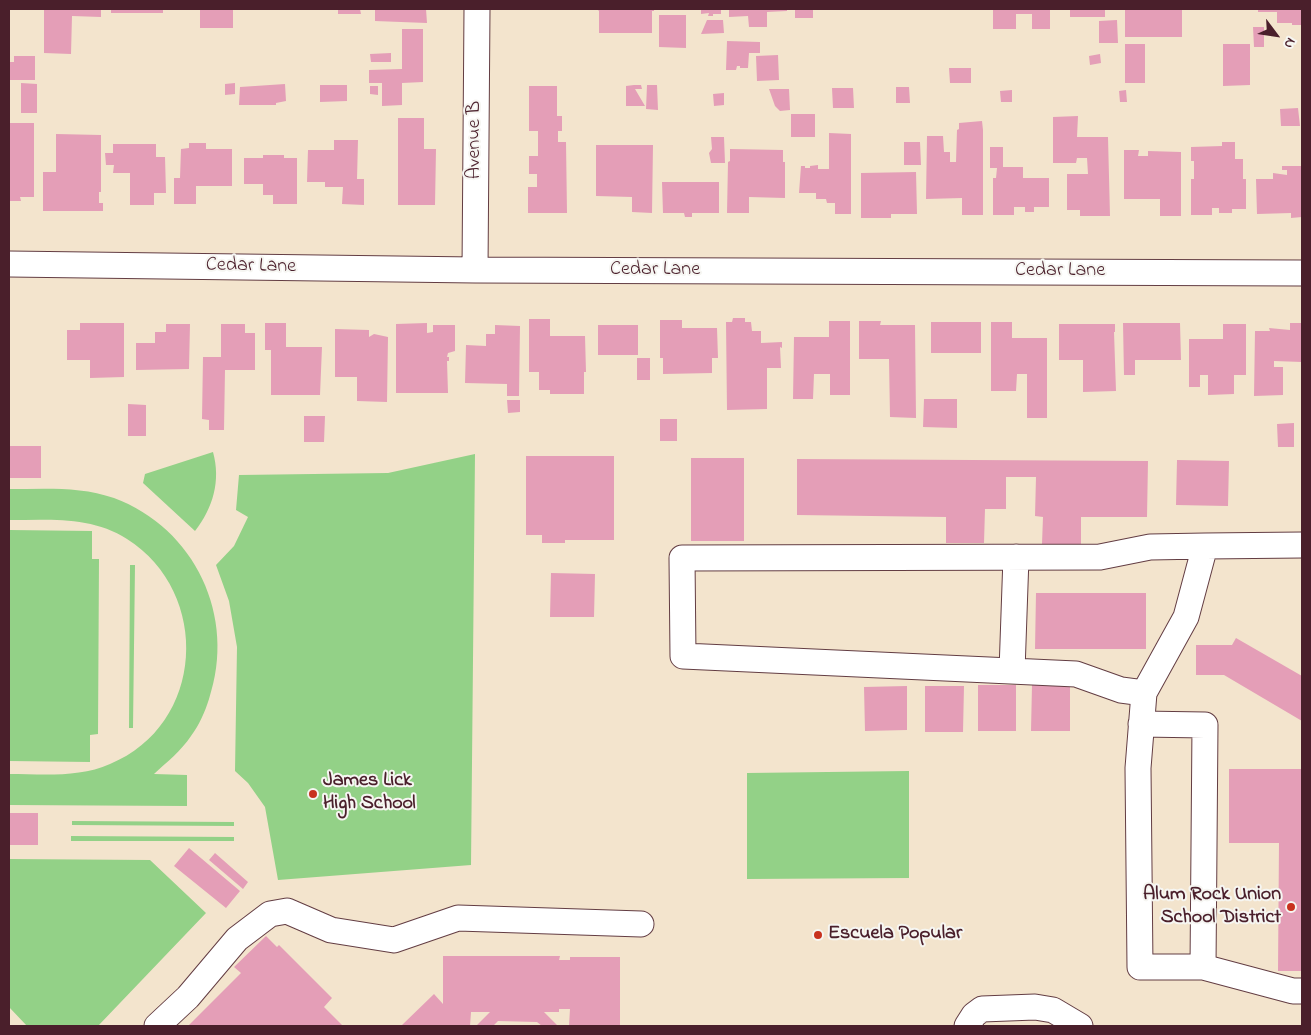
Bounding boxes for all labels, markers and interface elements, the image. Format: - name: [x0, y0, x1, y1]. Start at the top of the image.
- north arrow: [1251, 10, 1301, 60]
- text: N: [1278, 34, 1301, 52]
- street label: Avenue B: [464, 101, 488, 179]
- street label: Cedar Lane: [206, 254, 296, 280]
- street label: Cedar Lane: [610, 259, 700, 283]
- street label: Cedar Lane: [1015, 260, 1105, 284]
- place label: James Lick High School: [323, 770, 416, 817]
- marker: James Lick High School: [307, 788, 319, 800]
- place label: Alum Rock Union School District: [1143, 884, 1281, 931]
- marker: Alum Rock Union School District: [1285, 901, 1297, 913]
- place label: Escuela Popular: [828, 923, 962, 947]
- marker: Escuela Popular: [812, 929, 824, 941]

